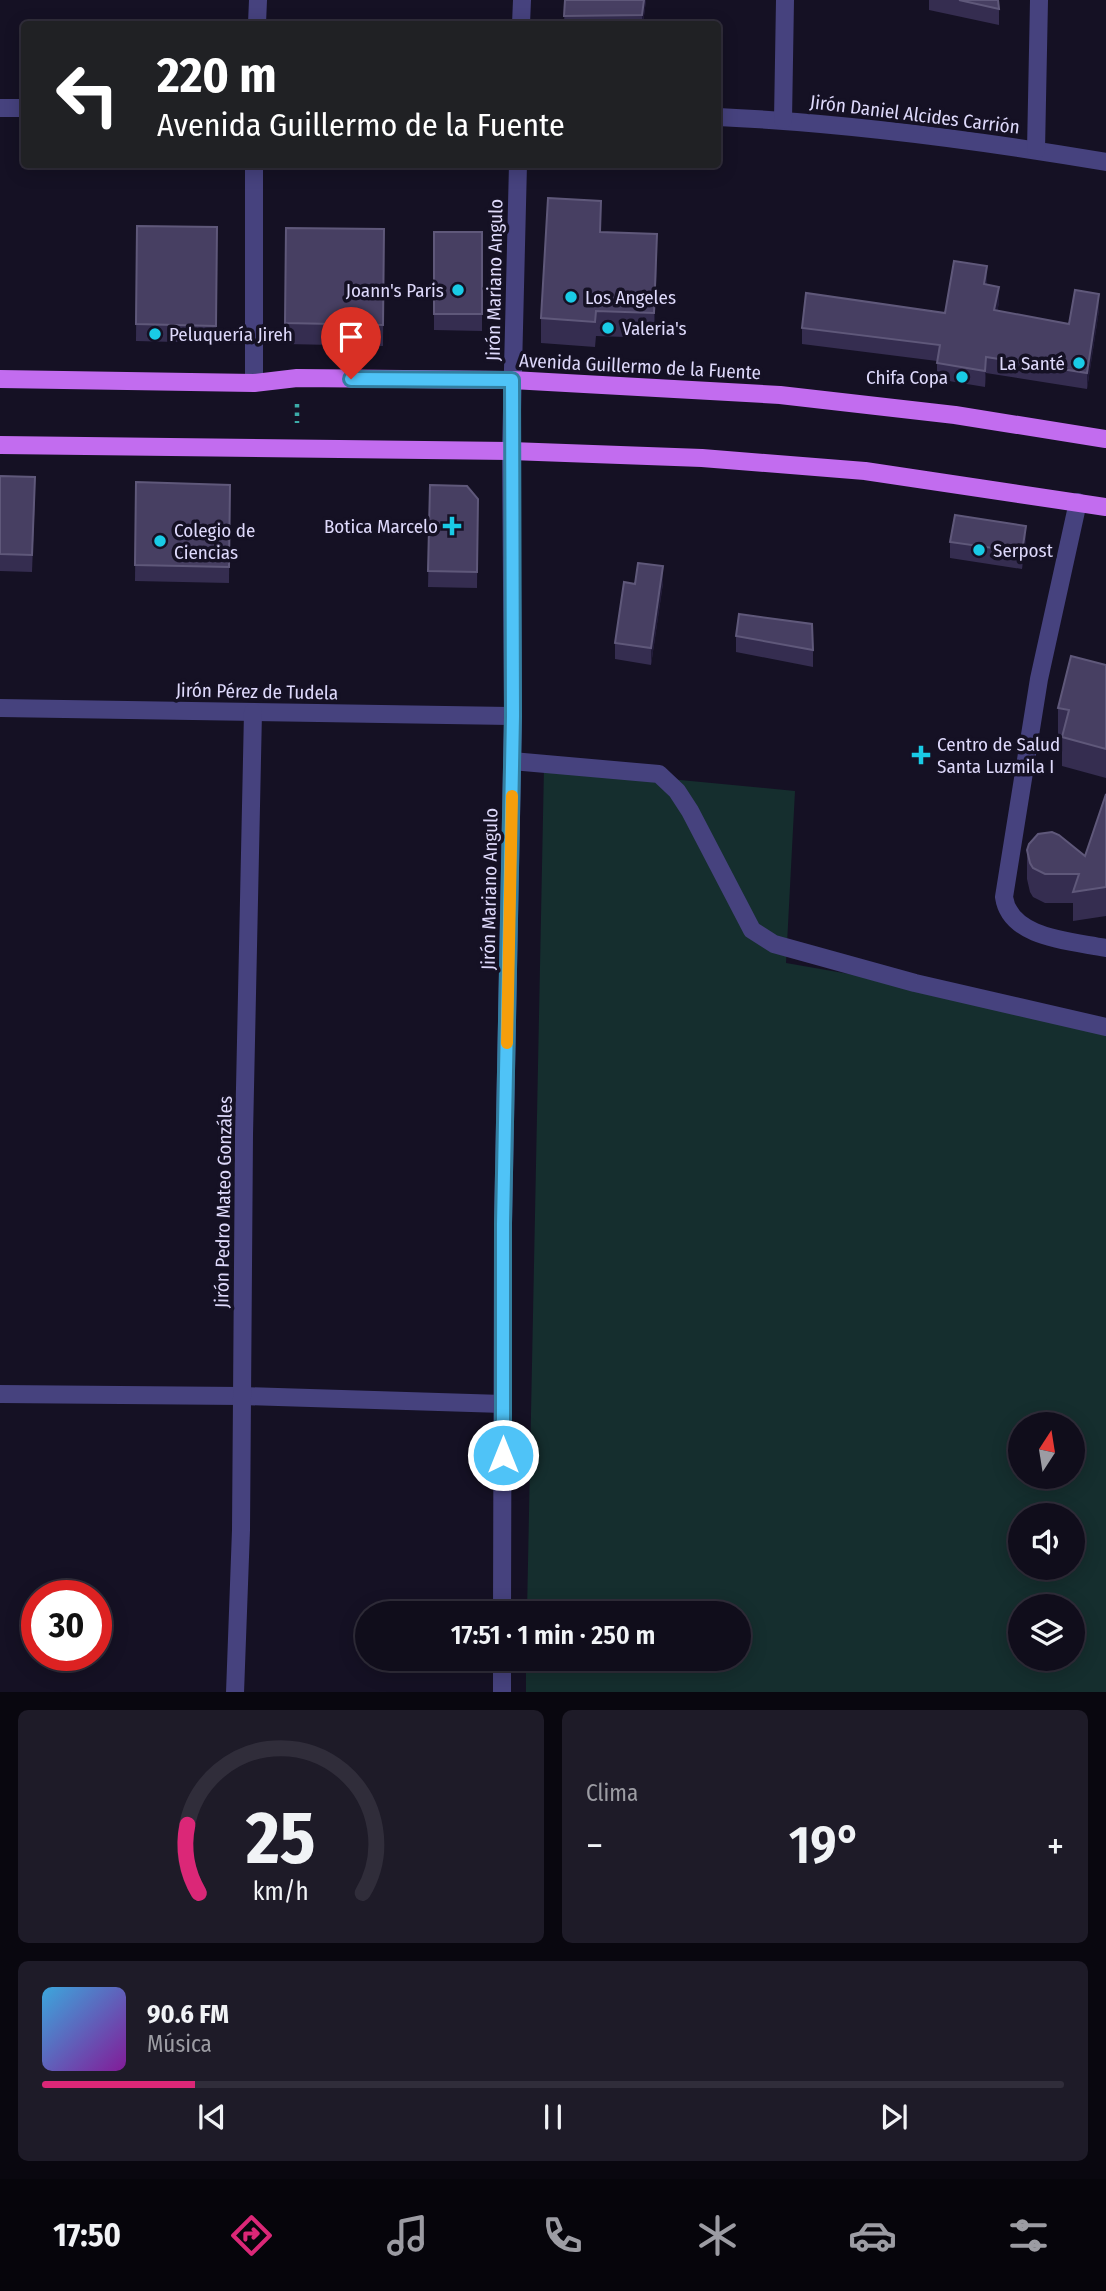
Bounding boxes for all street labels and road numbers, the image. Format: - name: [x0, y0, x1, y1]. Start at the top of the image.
- street label: Jirón Daniel Alcides Carrión: [809, 90, 1021, 139]
- street label: Jirón Mariano Angulo: [482, 199, 507, 361]
- street label: Avenida Guillermo de la Fuente: [518, 349, 761, 384]
- street label: Jirón Pérez de Tudela: [176, 679, 338, 704]
- street label: Jirón Mariano Angulo: [477, 808, 502, 970]
- street label: Jirón Pedro Mateo Gonzáles: [210, 1096, 237, 1308]

